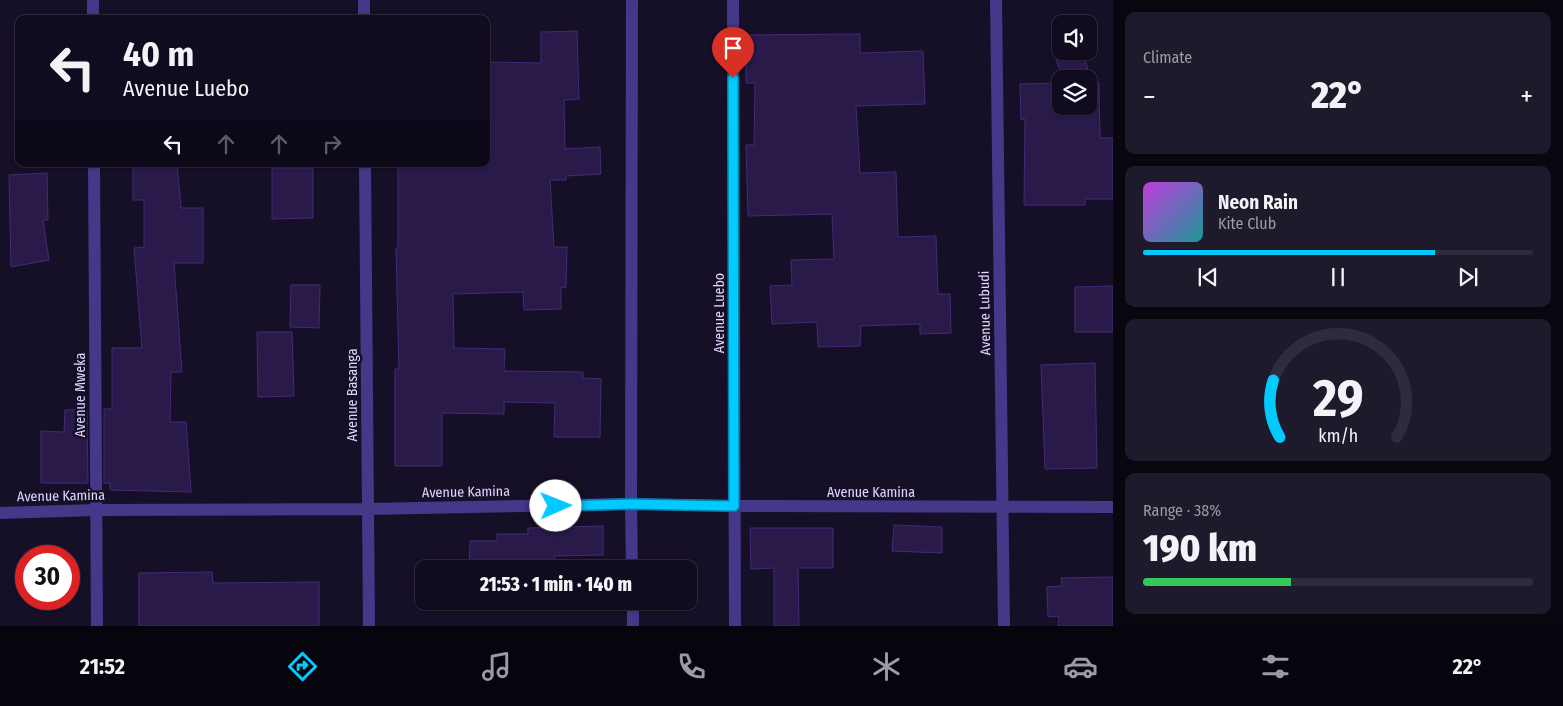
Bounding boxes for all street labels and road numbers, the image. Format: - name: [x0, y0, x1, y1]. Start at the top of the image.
- street label: Avenue Lubudi: [976, 271, 994, 355]
- street label: Avenue Luebo: [711, 273, 728, 353]
- street label: Avenue Basanga: [344, 348, 361, 442]
- street label: Avenue Mweka: [72, 353, 89, 437]
- street label: Avenue Kamina: [422, 483, 510, 501]
- street label: Avenue Kamina: [827, 484, 915, 501]
- street label: Avenue Kamina: [17, 487, 105, 505]

